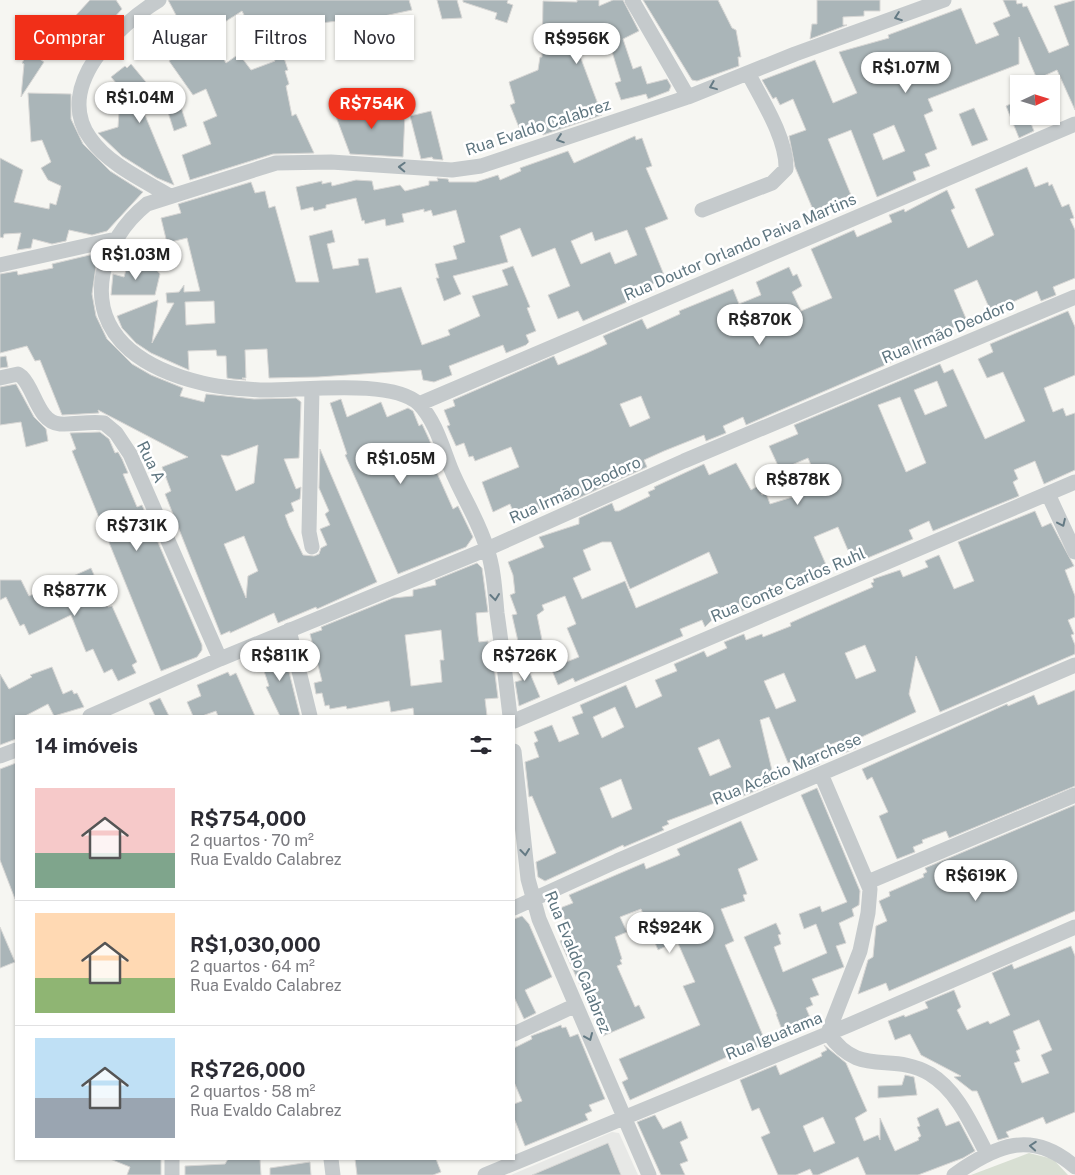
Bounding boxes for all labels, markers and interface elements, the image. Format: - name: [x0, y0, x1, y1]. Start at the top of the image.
- one-way arrow: [894, 11, 903, 21]
- chip: Comprar: [15, 15, 124, 60]
- chip: Alugar: [134, 15, 226, 60]
- chip: Filtros: [236, 15, 325, 60]
- chip: Novo: [335, 15, 414, 60]
- pin: R$956K: [536, 22, 618, 65]
- text: R$956K: [544, 29, 610, 48]
- pin: R$1.07M: [860, 52, 952, 94]
- text: R$1.07M: [872, 58, 940, 77]
- north arrow: [1010, 75, 1060, 125]
- map controls: [1010, 75, 1060, 125]
- one-way arrow: [709, 80, 718, 91]
- pin: R$1.04M: [94, 82, 186, 124]
- text: R$1.04M: [106, 88, 174, 107]
- pin: R$754K: [331, 88, 413, 130]
- text: R$754K: [340, 94, 404, 113]
- street label: Rua Evaldo Calabrez: [463, 94, 613, 159]
- one-way arrow: [556, 133, 564, 143]
- one-way arrow: [398, 162, 406, 173]
- street label: Rua Doutor Orlando Paiva Martins: [621, 189, 859, 305]
- pin: R$1.03M: [90, 238, 182, 281]
- text: R$1.03M: [102, 245, 170, 264]
- street label: Rua Irmão Deodoro: [879, 295, 1017, 367]
- pin: R$870K: [719, 304, 801, 346]
- text: R$870K: [728, 310, 792, 329]
- street label: Rua A: [133, 438, 169, 486]
- pin: R$1.05M: [355, 442, 447, 485]
- text: R$1.05M: [367, 449, 435, 468]
- street label: Rua Irmão Deodoro: [506, 452, 644, 528]
- pin: R$878K: [757, 464, 839, 506]
- text: R$878K: [766, 470, 830, 489]
- pin: R$731K: [96, 510, 178, 552]
- text: R$731K: [107, 516, 167, 535]
- one-way arrow: [1055, 518, 1066, 527]
- street label: Rua Conte Carlos Ruhl: [708, 544, 868, 626]
- pin: R$877K: [34, 574, 116, 617]
- text: R$877K: [43, 581, 107, 600]
- one-way arrow: [490, 593, 500, 601]
- pin: R$811K: [239, 640, 321, 682]
- pin: R$726K: [484, 640, 566, 682]
- text: R$811K: [251, 646, 309, 665]
- text: R$726K: [493, 646, 557, 665]
- street label: Rua Acácio Marchese: [710, 729, 864, 809]
- icon: filters: [467, 731, 495, 759]
- text: 14 imóveis: [35, 733, 138, 758]
- text: R$754,000: [190, 806, 306, 831]
- icon: home: [75, 808, 135, 868]
- text: 2 quartos · 70 m²: [190, 831, 314, 850]
- one-way arrow: [519, 848, 530, 856]
- text: Rua Evaldo Calabrez: [190, 850, 342, 869]
- pin: R$619K: [935, 860, 1017, 902]
- text: R$619K: [945, 866, 1007, 885]
- street label: Rua Evaldo Calabrez: [541, 888, 615, 1036]
- pin: R$924K: [629, 912, 711, 954]
- text: R$924K: [638, 918, 702, 937]
- text: R$1,030,000: [190, 932, 321, 957]
- icon: home: [75, 933, 135, 993]
- text: 2 quartos · 64 m²: [190, 957, 315, 976]
- text: Rua Evaldo Calabrez: [190, 976, 342, 995]
- street label: Rua Iguatama: [723, 1008, 825, 1064]
- one-way arrow: [583, 1032, 594, 1041]
- text: R$726,000: [190, 1057, 306, 1082]
- icon: home: [75, 1058, 135, 1118]
- text: 2 quartos · 58 m²: [190, 1082, 316, 1101]
- text: Rua Evaldo Calabrez: [190, 1101, 342, 1120]
- one-way arrow: [1029, 1140, 1037, 1151]

